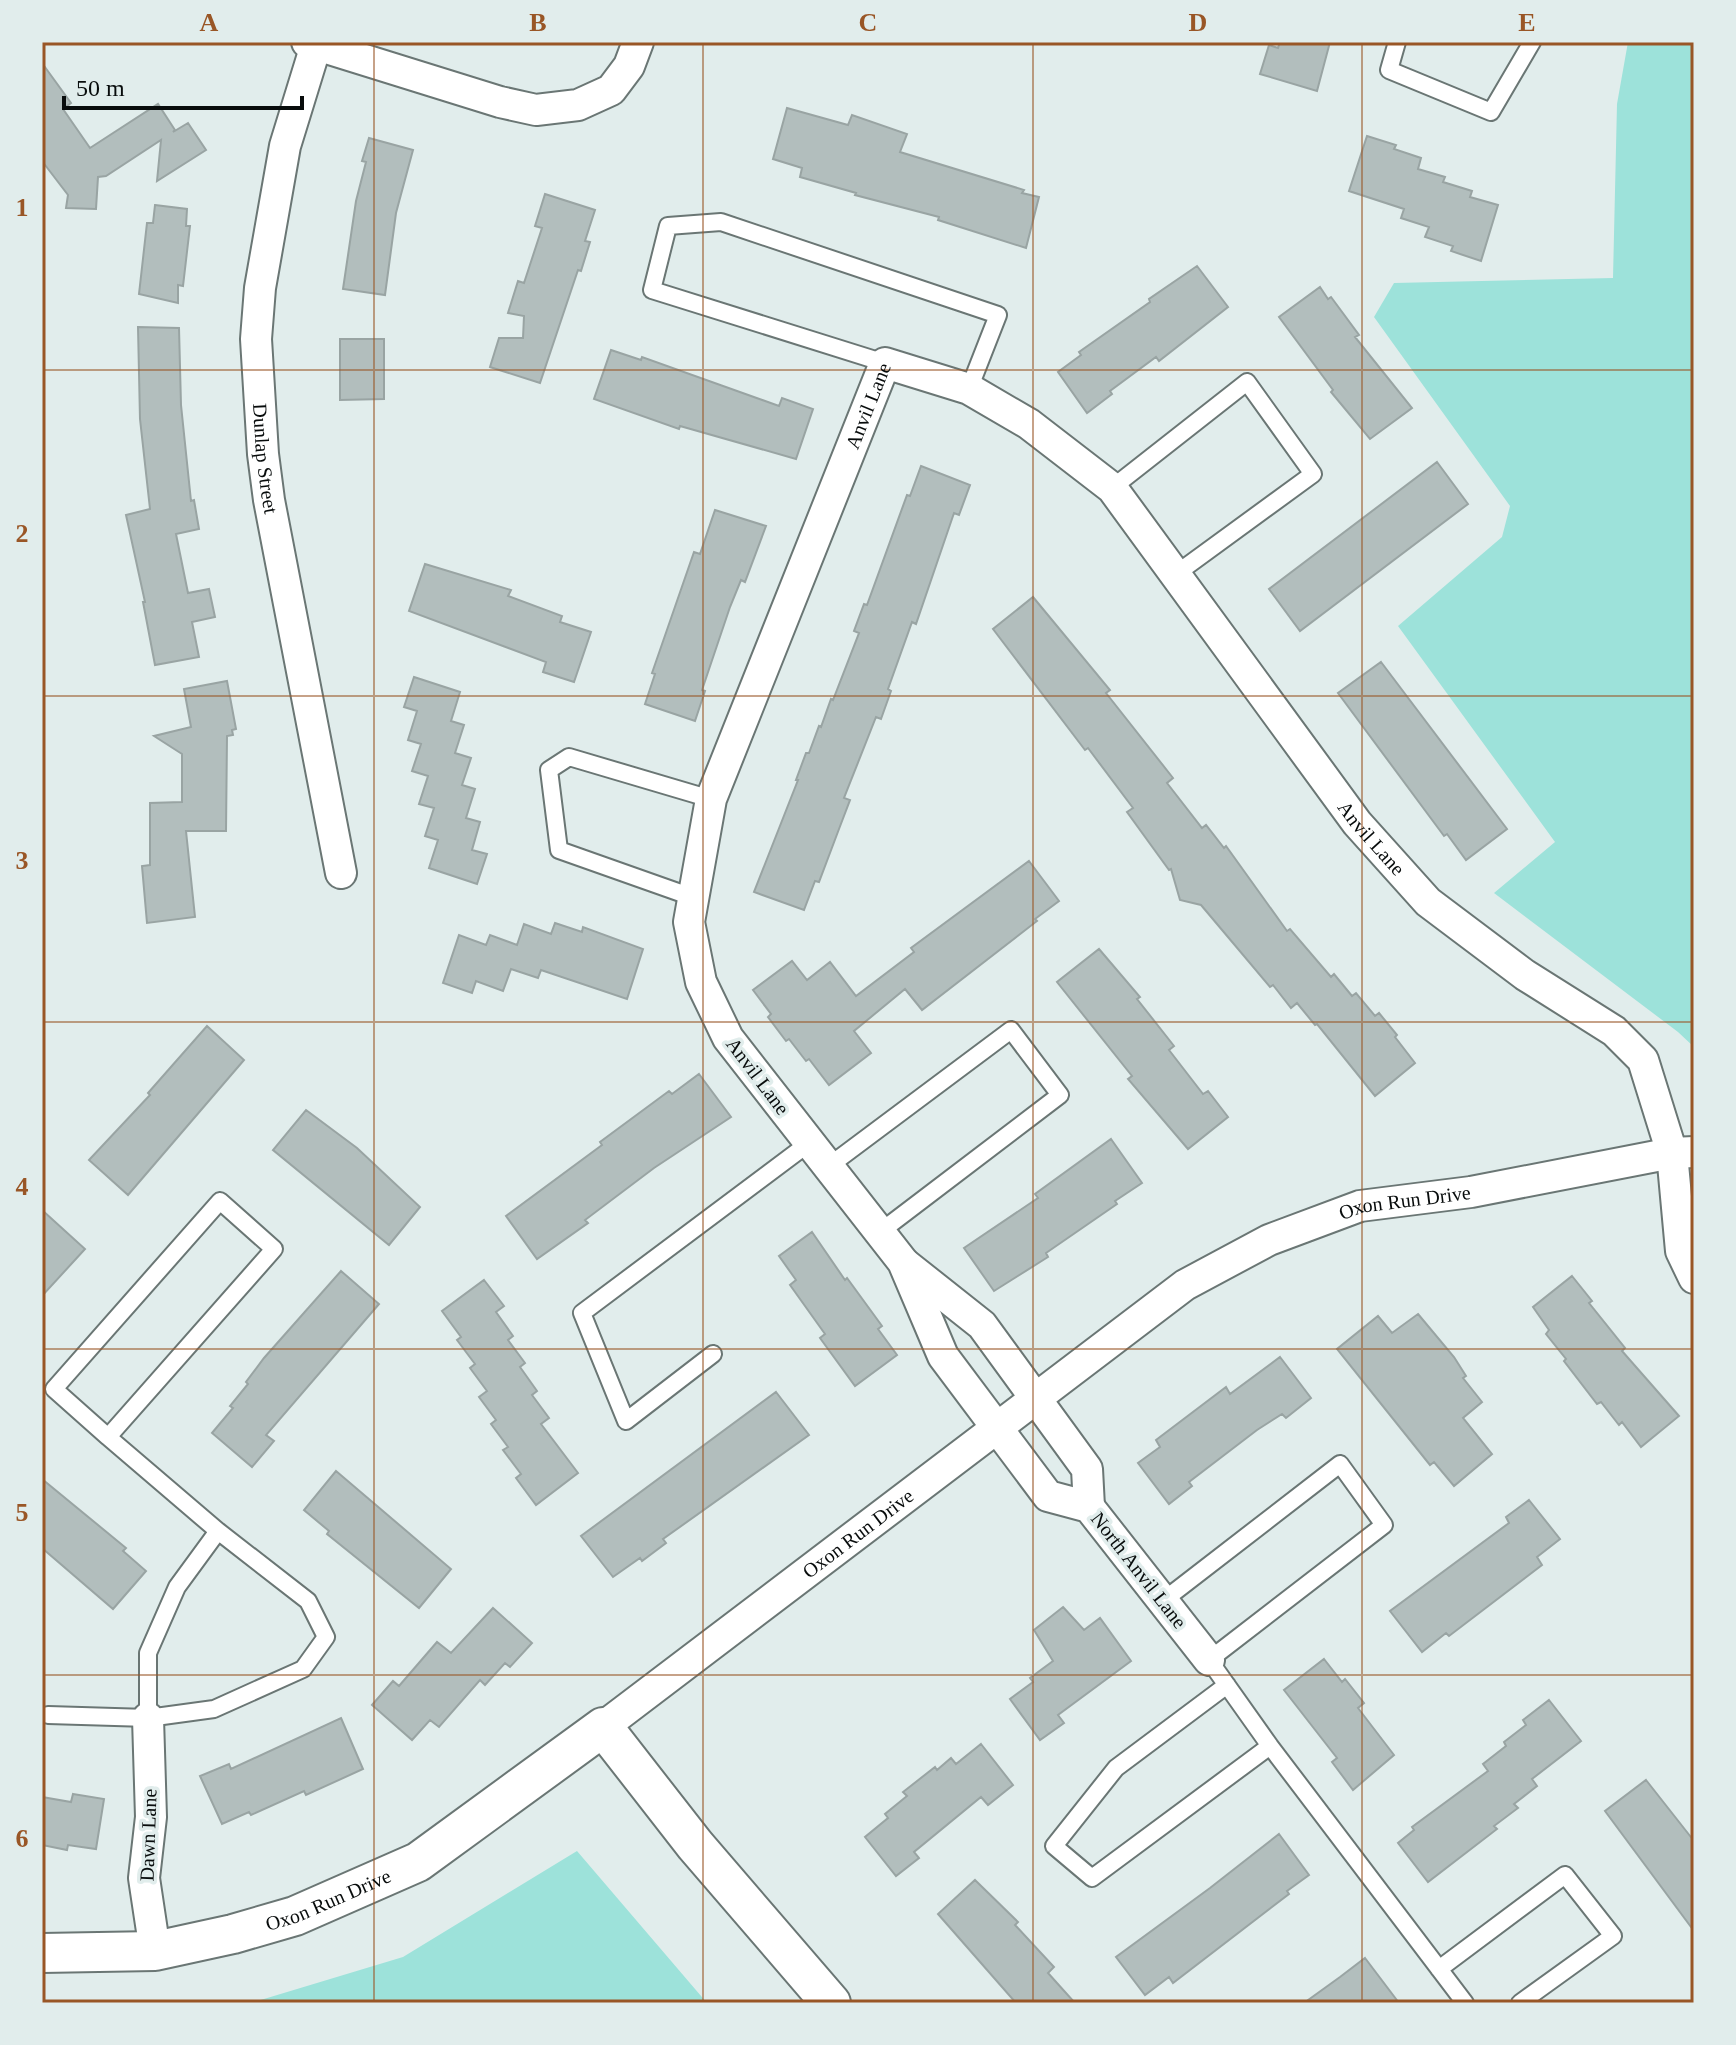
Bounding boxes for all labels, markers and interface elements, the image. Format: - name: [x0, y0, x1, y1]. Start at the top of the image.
- text: A: [200, 8, 219, 37]
- text: B: [529, 8, 547, 37]
- text: C: [859, 8, 877, 37]
- text: D: [1189, 8, 1207, 37]
- text: E: [1518, 8, 1536, 37]
- scale bar: [64, 60, 302, 110]
- text: 50 m: [76, 75, 125, 101]
- text: 1: [16, 193, 29, 222]
- street label: Anvil Lane: [841, 360, 895, 452]
- street label: Dunlap Street: [249, 403, 282, 516]
- text: 2: [16, 519, 29, 548]
- street label: Anvil Lane: [1334, 797, 1409, 880]
- text: 3: [16, 846, 29, 875]
- street label: Anvil Lane: [722, 1033, 794, 1119]
- text: 4: [16, 1172, 29, 1201]
- street label: Oxon Run Drive: [1336, 1181, 1472, 1224]
- street label: Oxon Run Drive: [798, 1484, 918, 1583]
- text: 5: [16, 1498, 29, 1527]
- street label: North Anvil Lane: [1087, 1508, 1191, 1632]
- street label: Dawn Lane: [135, 1788, 161, 1882]
- text: 6: [16, 1824, 29, 1853]
- street label: Oxon Run Drive: [263, 1864, 394, 1935]

